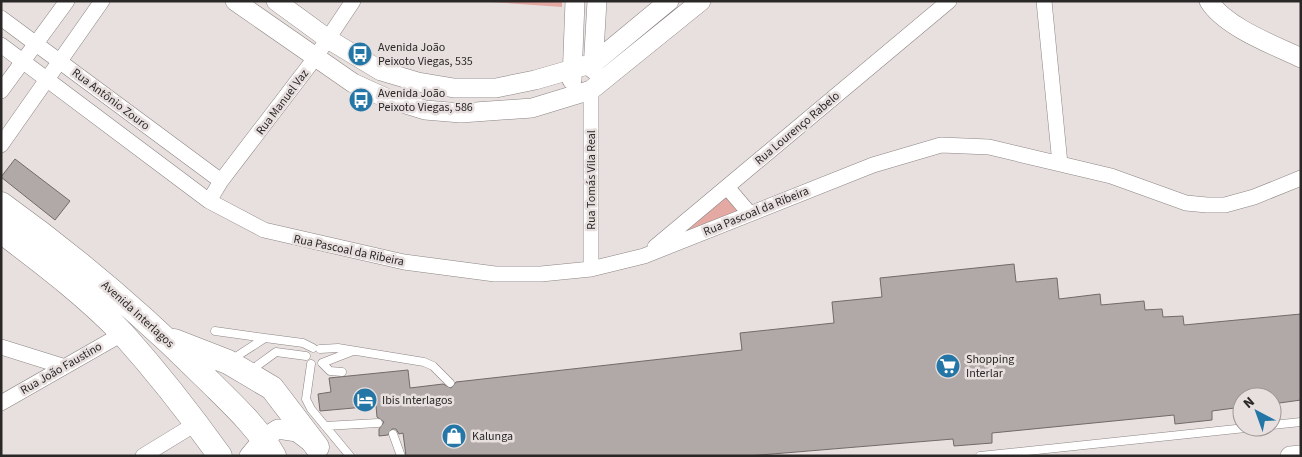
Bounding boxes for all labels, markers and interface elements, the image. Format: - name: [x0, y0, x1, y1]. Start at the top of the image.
- place label: Avenida João Peixoto Viegas, 535: [378, 39, 473, 70]
- bus stop icon: Avenida João Peixoto Viegas, 535: [347, 41, 373, 67]
- street label: Rua Antônio Zouro: [68, 64, 153, 134]
- street label: Rua Manuel Vaz: [252, 66, 313, 139]
- place label: Avenida João Peixoto Viegas, 586: [378, 85, 473, 116]
- bus stop icon: Avenida João Peixoto Viegas, 586: [348, 87, 374, 113]
- street label: Rua Lourenço Rabelo: [751, 88, 843, 169]
- street label: Rua Tomás Vila Real: [583, 130, 600, 230]
- street label: Rua Pascoal da Ribeira: [701, 182, 812, 240]
- street label: Rua Pascoal da Ribeira: [292, 230, 406, 271]
- street label: Avenida Interlagos: [97, 277, 178, 352]
- street label: Rua João Faustino: [17, 338, 105, 399]
- place label: Shopping Interlar: [966, 351, 1014, 382]
- supermarket icon: Shopping Interlar: [935, 353, 961, 379]
- hotel icon: Ibis Interlagos: [352, 387, 378, 413]
- north arrow: [1232, 387, 1282, 437]
- place label: Ibis Interlagos: [382, 392, 452, 409]
- text: N: [1239, 392, 1259, 414]
- shop icon: Kalunga: [441, 423, 467, 449]
- place label: Kalunga: [472, 428, 513, 445]

